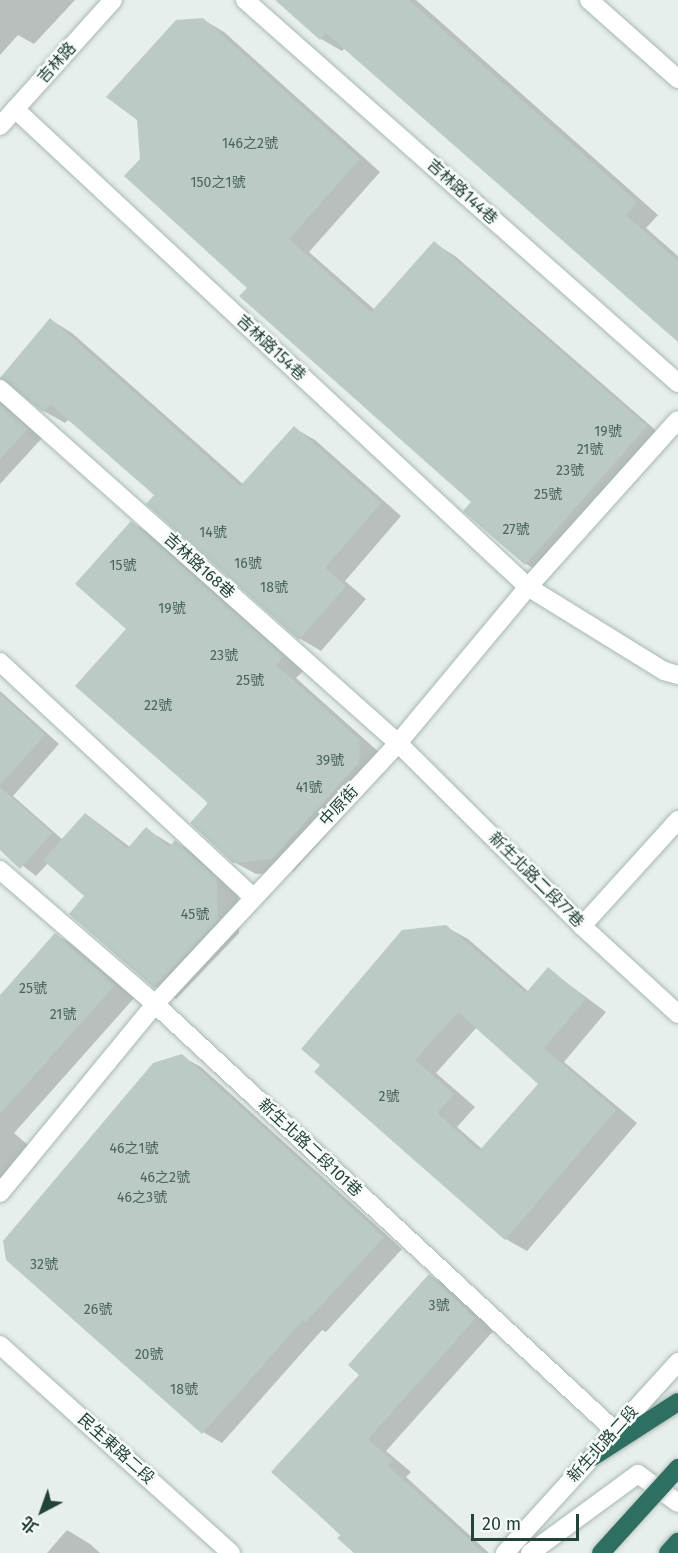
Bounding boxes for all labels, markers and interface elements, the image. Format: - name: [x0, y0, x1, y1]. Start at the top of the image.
- street label: 吉林路: [34, 39, 80, 87]
- house number: 146之2號: [222, 136, 278, 152]
- street label: 吉林路144巷: [423, 155, 501, 229]
- house number: 150之1號: [191, 175, 245, 191]
- street label: 吉林路154巷: [232, 311, 310, 385]
- house number: 19號: [594, 424, 622, 440]
- house number: 21號: [577, 442, 603, 458]
- house number: 23號: [556, 463, 584, 479]
- house number: 25號: [534, 487, 562, 503]
- house number: 27號: [502, 522, 530, 538]
- house number: 14號: [199, 525, 227, 541]
- street label: 吉林路168巷: [160, 529, 238, 603]
- house number: 16號: [234, 556, 262, 572]
- house number: 15號: [109, 558, 137, 574]
- house number: 18號: [260, 580, 288, 596]
- house number: 19號: [158, 601, 186, 617]
- house number: 23號: [210, 648, 238, 664]
- house number: 25號: [236, 673, 264, 689]
- house number: 22號: [144, 698, 172, 714]
- house number: 39號: [316, 753, 344, 769]
- house number: 41號: [296, 780, 322, 796]
- street label: 中原街: [316, 782, 362, 830]
- street label: 新生北路二段77巷: [485, 829, 587, 931]
- house number: 45號: [181, 907, 209, 923]
- house number: 25號: [19, 981, 47, 997]
- house number: 21號: [50, 1007, 76, 1023]
- house number: 2號: [379, 1089, 399, 1105]
- street label: 新生北路二段101巷: [254, 1095, 366, 1201]
- house number: 46之1號: [110, 1141, 158, 1157]
- house number: 46之2號: [140, 1170, 190, 1186]
- house number: 46之3號: [117, 1190, 167, 1206]
- house number: 32號: [30, 1257, 58, 1273]
- house number: 3號: [429, 1298, 449, 1314]
- house number: 26號: [84, 1302, 112, 1318]
- house number: 20號: [135, 1347, 163, 1363]
- house number: 18號: [170, 1382, 198, 1398]
- street label: 新生北路二段: [564, 1402, 642, 1486]
- street label: 民生東路二段: [74, 1410, 158, 1488]
- north arrow: [12, 1481, 72, 1541]
- scale bar: [474, 1502, 582, 1540]
- text: 北: [18, 1513, 42, 1537]
- text: 20 m: [482, 1513, 521, 1535]

